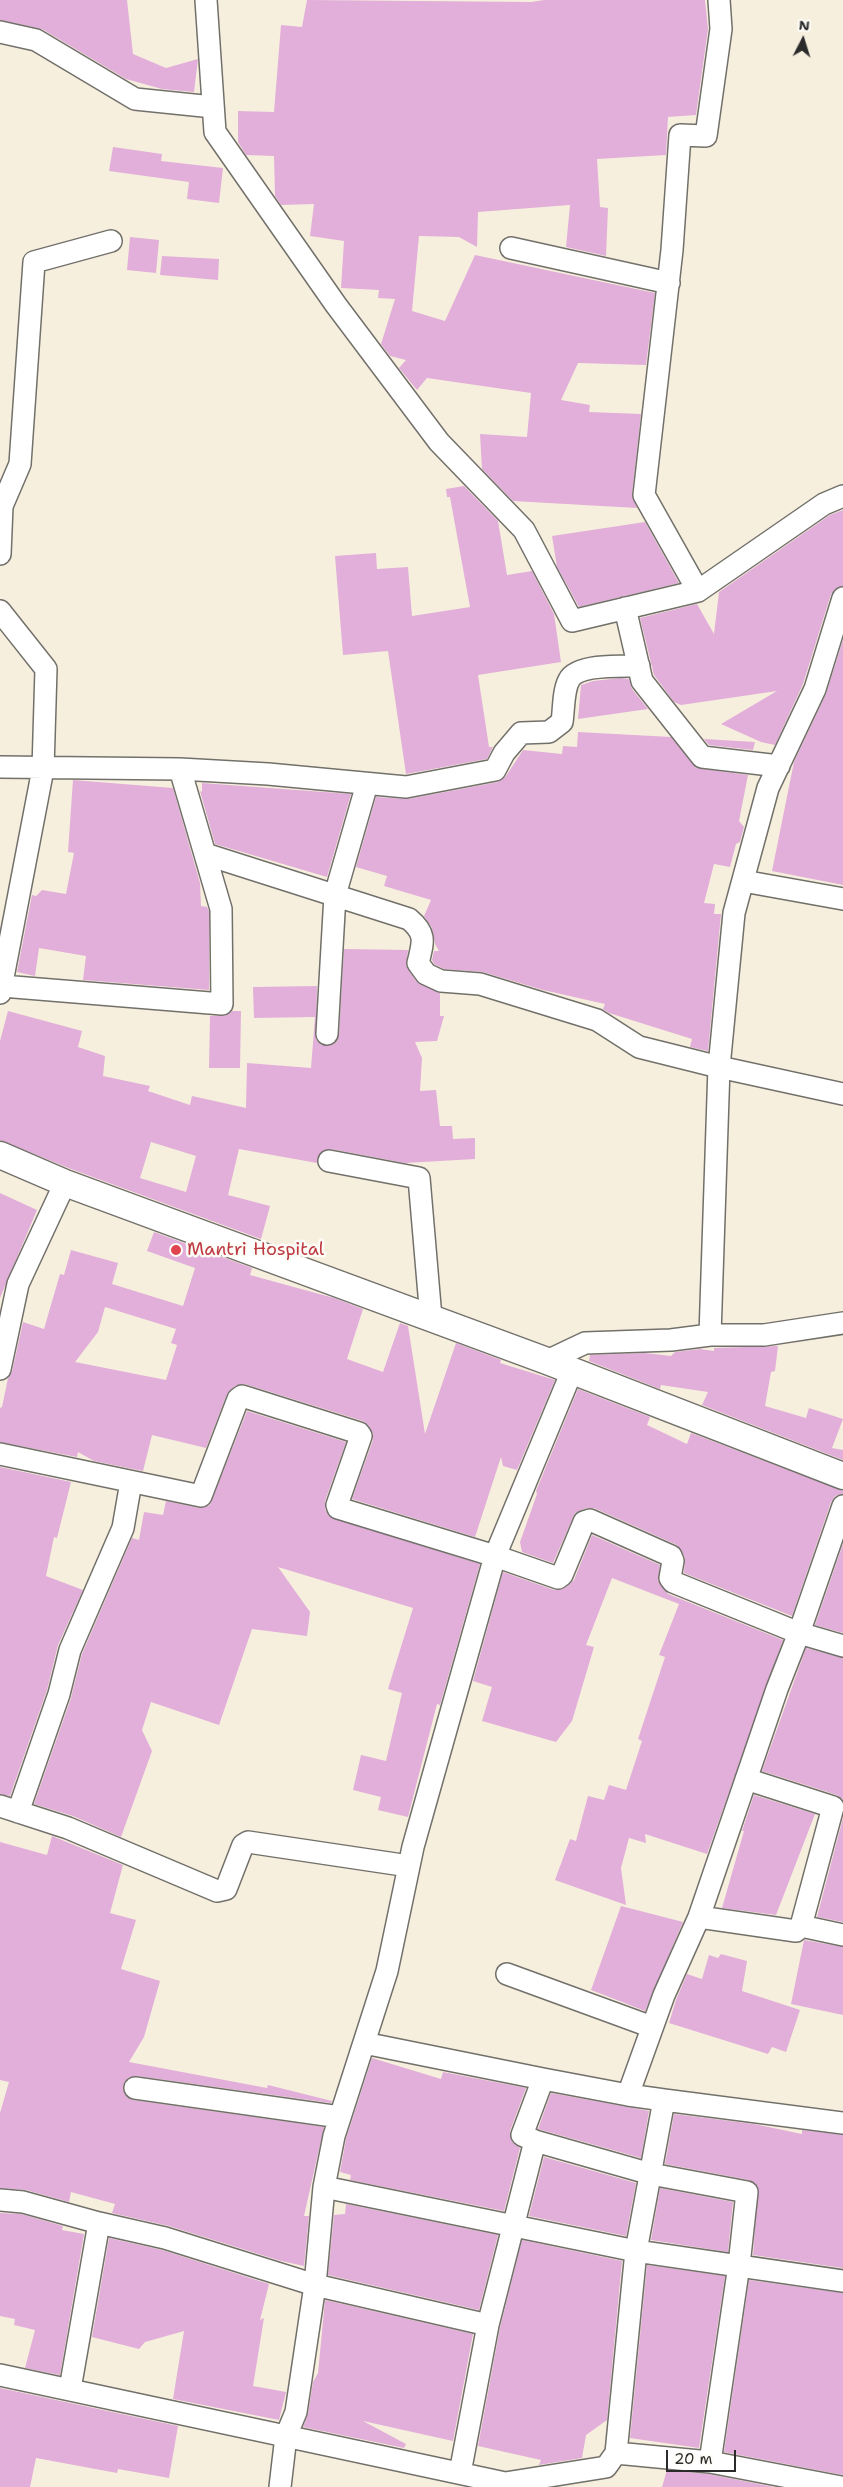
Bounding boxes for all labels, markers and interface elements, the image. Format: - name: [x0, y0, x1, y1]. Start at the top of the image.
- north arrow: [778, 15, 828, 65]
- text: N: [798, 16, 811, 35]
- place label: Mantri Hospital: [187, 1239, 324, 1261]
- marker: Mantri Hospital: [169, 1243, 183, 1257]
- scale bar: [668, 2440, 738, 2472]
- text: 20 m: [674, 2449, 713, 2469]

